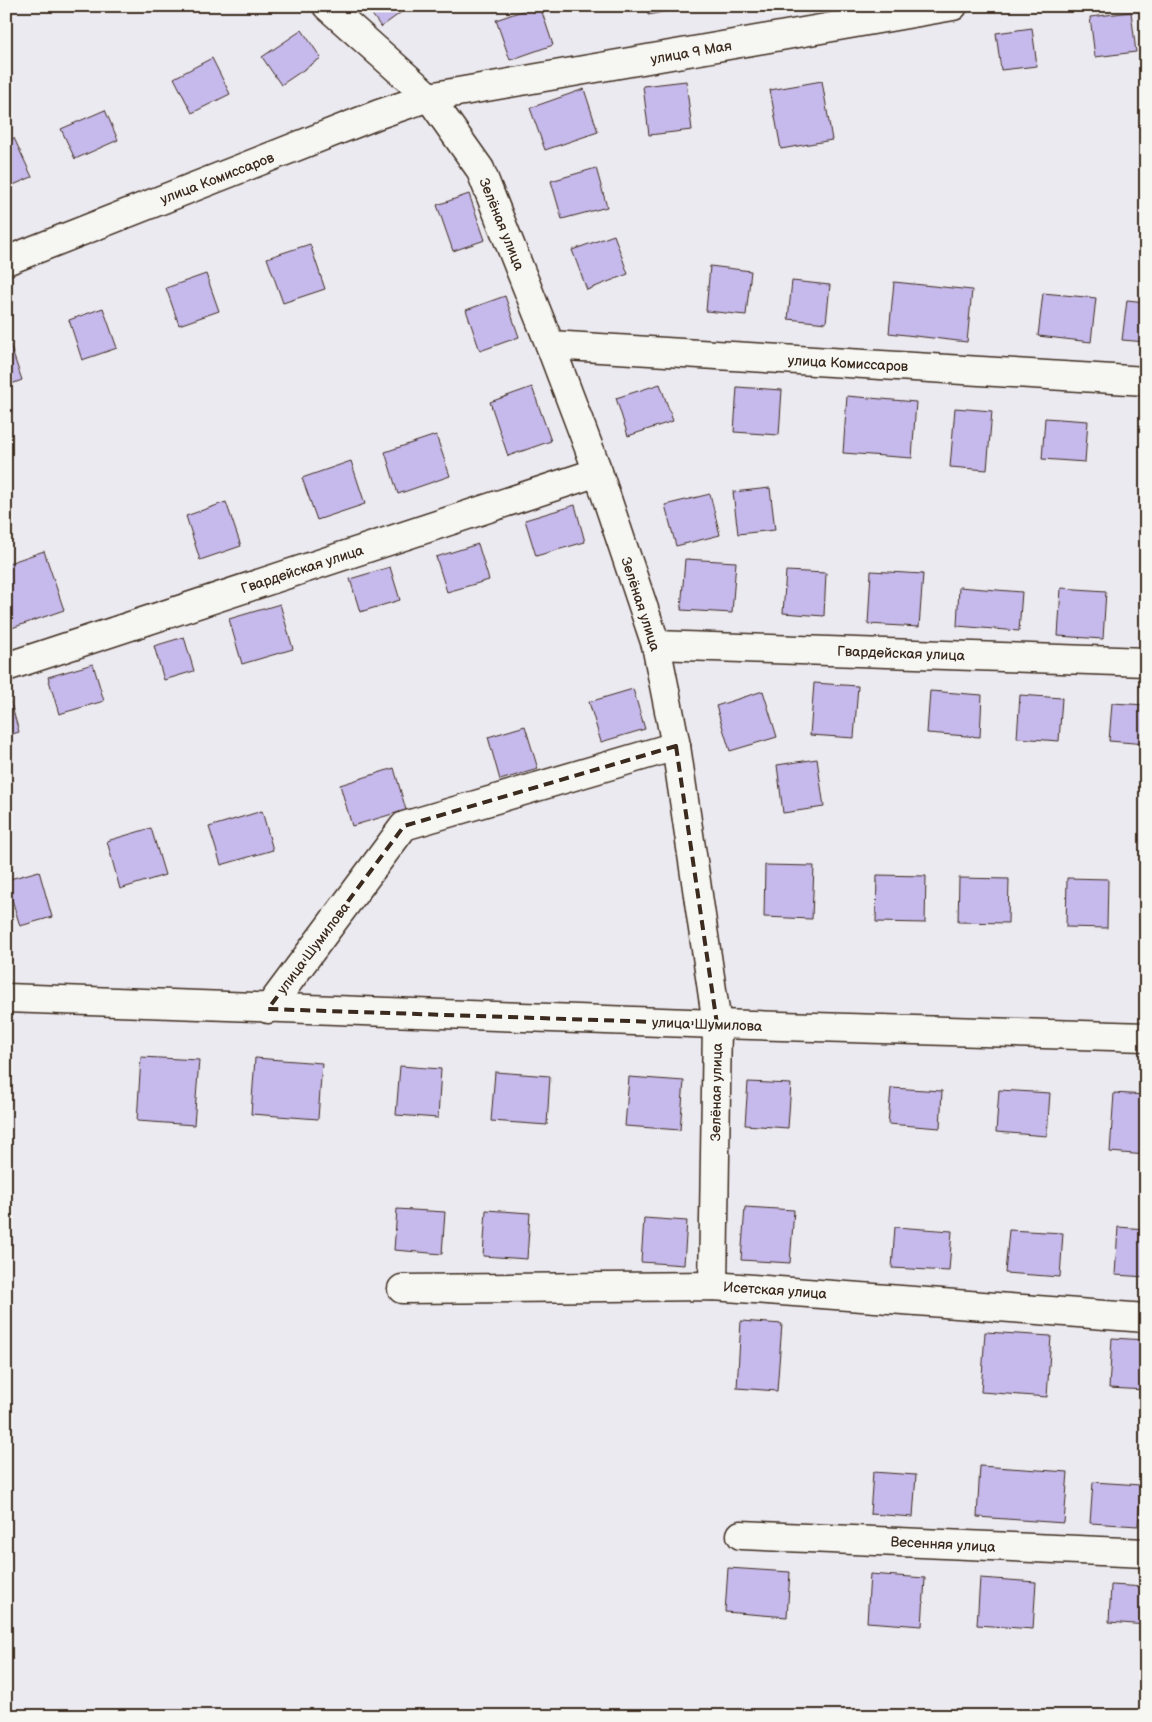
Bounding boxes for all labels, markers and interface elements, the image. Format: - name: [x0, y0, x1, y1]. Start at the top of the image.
- street label: улица 9 Мая: [649, 37, 733, 68]
- street label: улица Комиссаров: [158, 149, 277, 208]
- street label: Зелёная улица: [475, 176, 528, 274]
- street label: улица Комиссаров: [787, 352, 909, 375]
- street label: Гвардейская улица: [239, 541, 366, 597]
- street label: Зелёная улица: [617, 555, 664, 654]
- street label: Гвардейская улица: [837, 643, 966, 664]
- street label: улица Шумилова: [273, 899, 354, 998]
- street label: улица Шумилова: [652, 1014, 763, 1035]
- street label: Зелёная улица: [707, 1042, 726, 1141]
- street label: Исетская улица: [723, 1278, 828, 1303]
- street label: Весенняя улица: [890, 1533, 997, 1556]

